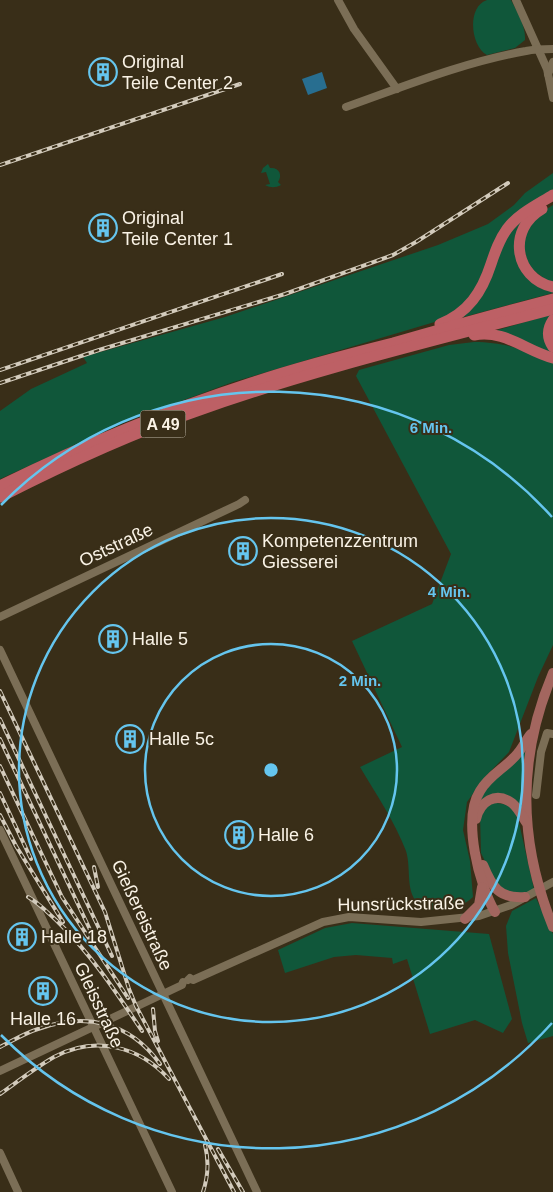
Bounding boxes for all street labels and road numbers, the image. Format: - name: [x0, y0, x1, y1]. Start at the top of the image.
- road number: A 49: [140, 410, 186, 438]
- street label: Oststraße: [76, 519, 156, 571]
- street label: Gießereistraße: [108, 856, 176, 974]
- street label: Hunsrückstraße: [337, 893, 465, 915]
- street label: Gleisstraße: [70, 959, 128, 1051]

